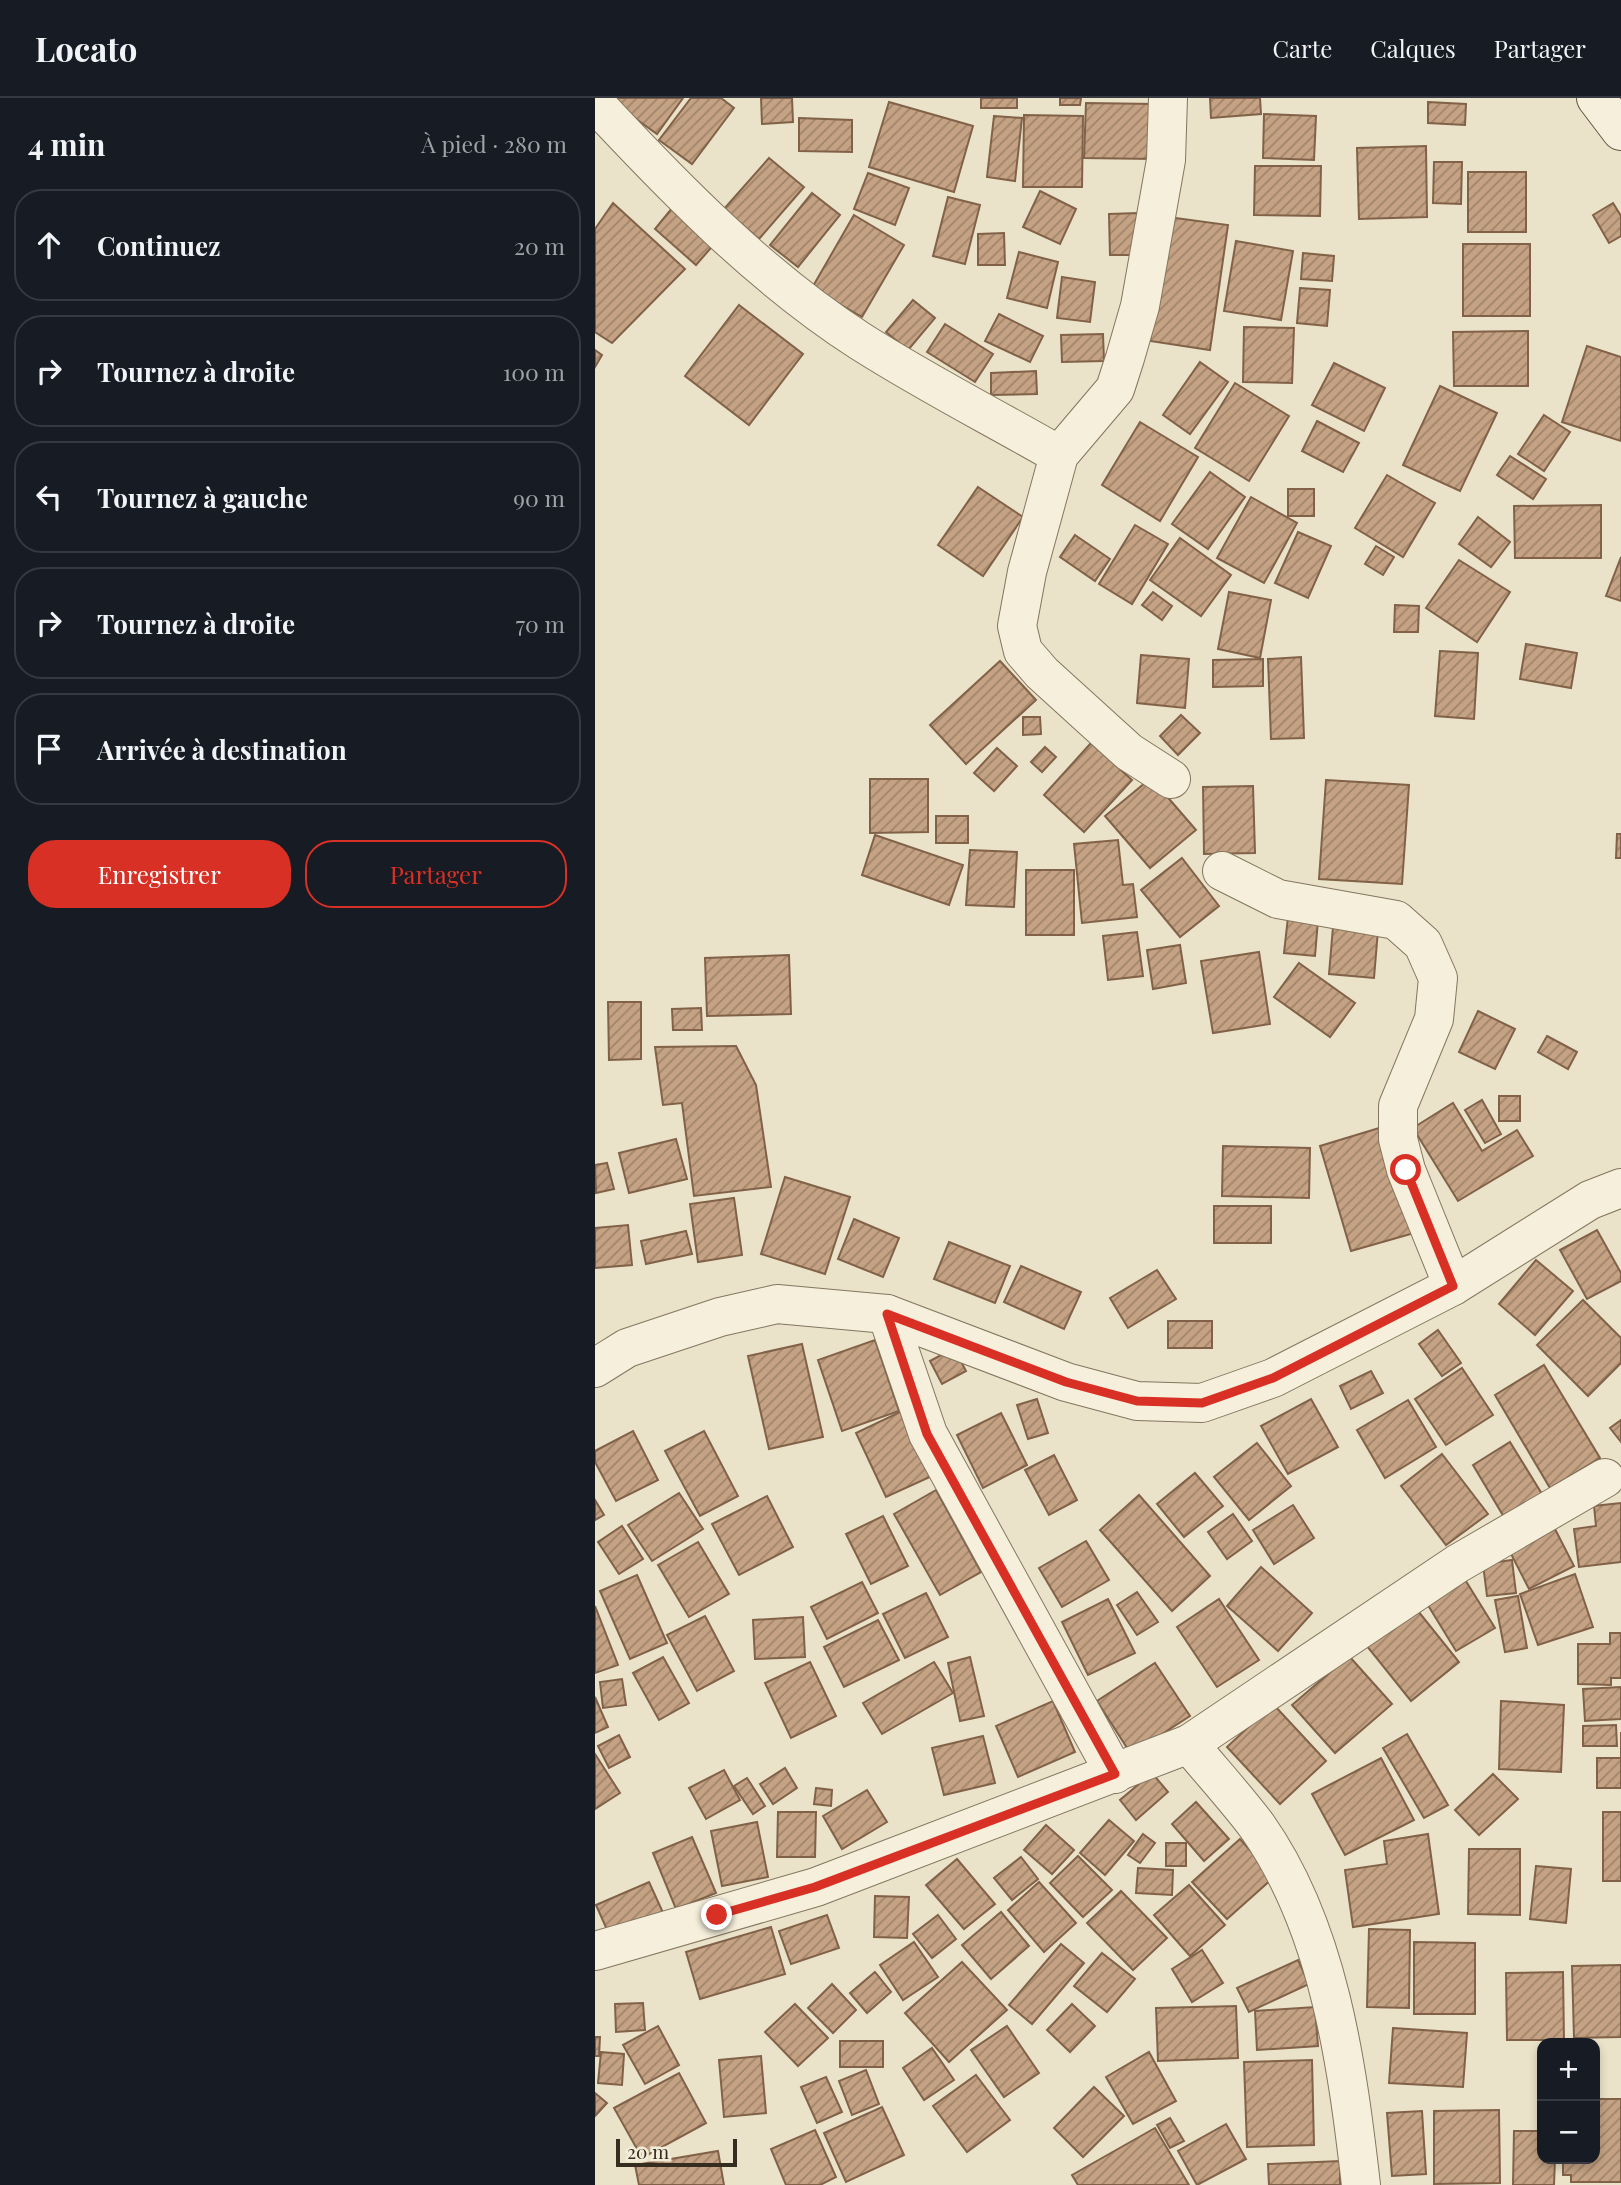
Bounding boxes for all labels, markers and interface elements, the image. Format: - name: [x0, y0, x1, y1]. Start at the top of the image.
- text: Locato: [35, 26, 137, 70]
- text: Carte: [1273, 32, 1332, 64]
- text: Calques: [1370, 32, 1456, 64]
- text: Partager: [1494, 32, 1586, 64]
- text: 4 min: [28, 124, 106, 164]
- text: À pied · 280 m: [421, 128, 567, 159]
- icon: ahead: [30, 226, 68, 264]
- text: Continuez: [97, 228, 220, 263]
- text: 20 m: [514, 230, 565, 261]
- icon: right: [30, 352, 68, 390]
- text: Tournez à droite: [97, 354, 295, 389]
- text: 100 m: [503, 356, 565, 387]
- icon: left: [30, 478, 68, 516]
- text: Tournez à gauche: [97, 480, 308, 515]
- text: 90 m: [513, 482, 565, 513]
- icon: right: [30, 604, 68, 642]
- text: Tournez à droite: [97, 606, 295, 641]
- text: 70 m: [516, 608, 565, 639]
- icon: arrive: [30, 730, 68, 768]
- text: Arrivée à destination: [97, 732, 347, 767]
- button: Enregistrer: [28, 840, 291, 908]
- button: Partager: [305, 840, 567, 908]
- route start: [1390, 1154, 1421, 1185]
- route end: [701, 1899, 732, 1930]
- map controls: [1537, 2038, 1600, 2164]
- button: +: [1537, 2038, 1600, 2101]
- button: −: [1537, 2101, 1600, 2164]
- scale bar: [616, 2136, 737, 2168]
- text: 20 m: [627, 2138, 669, 2164]

